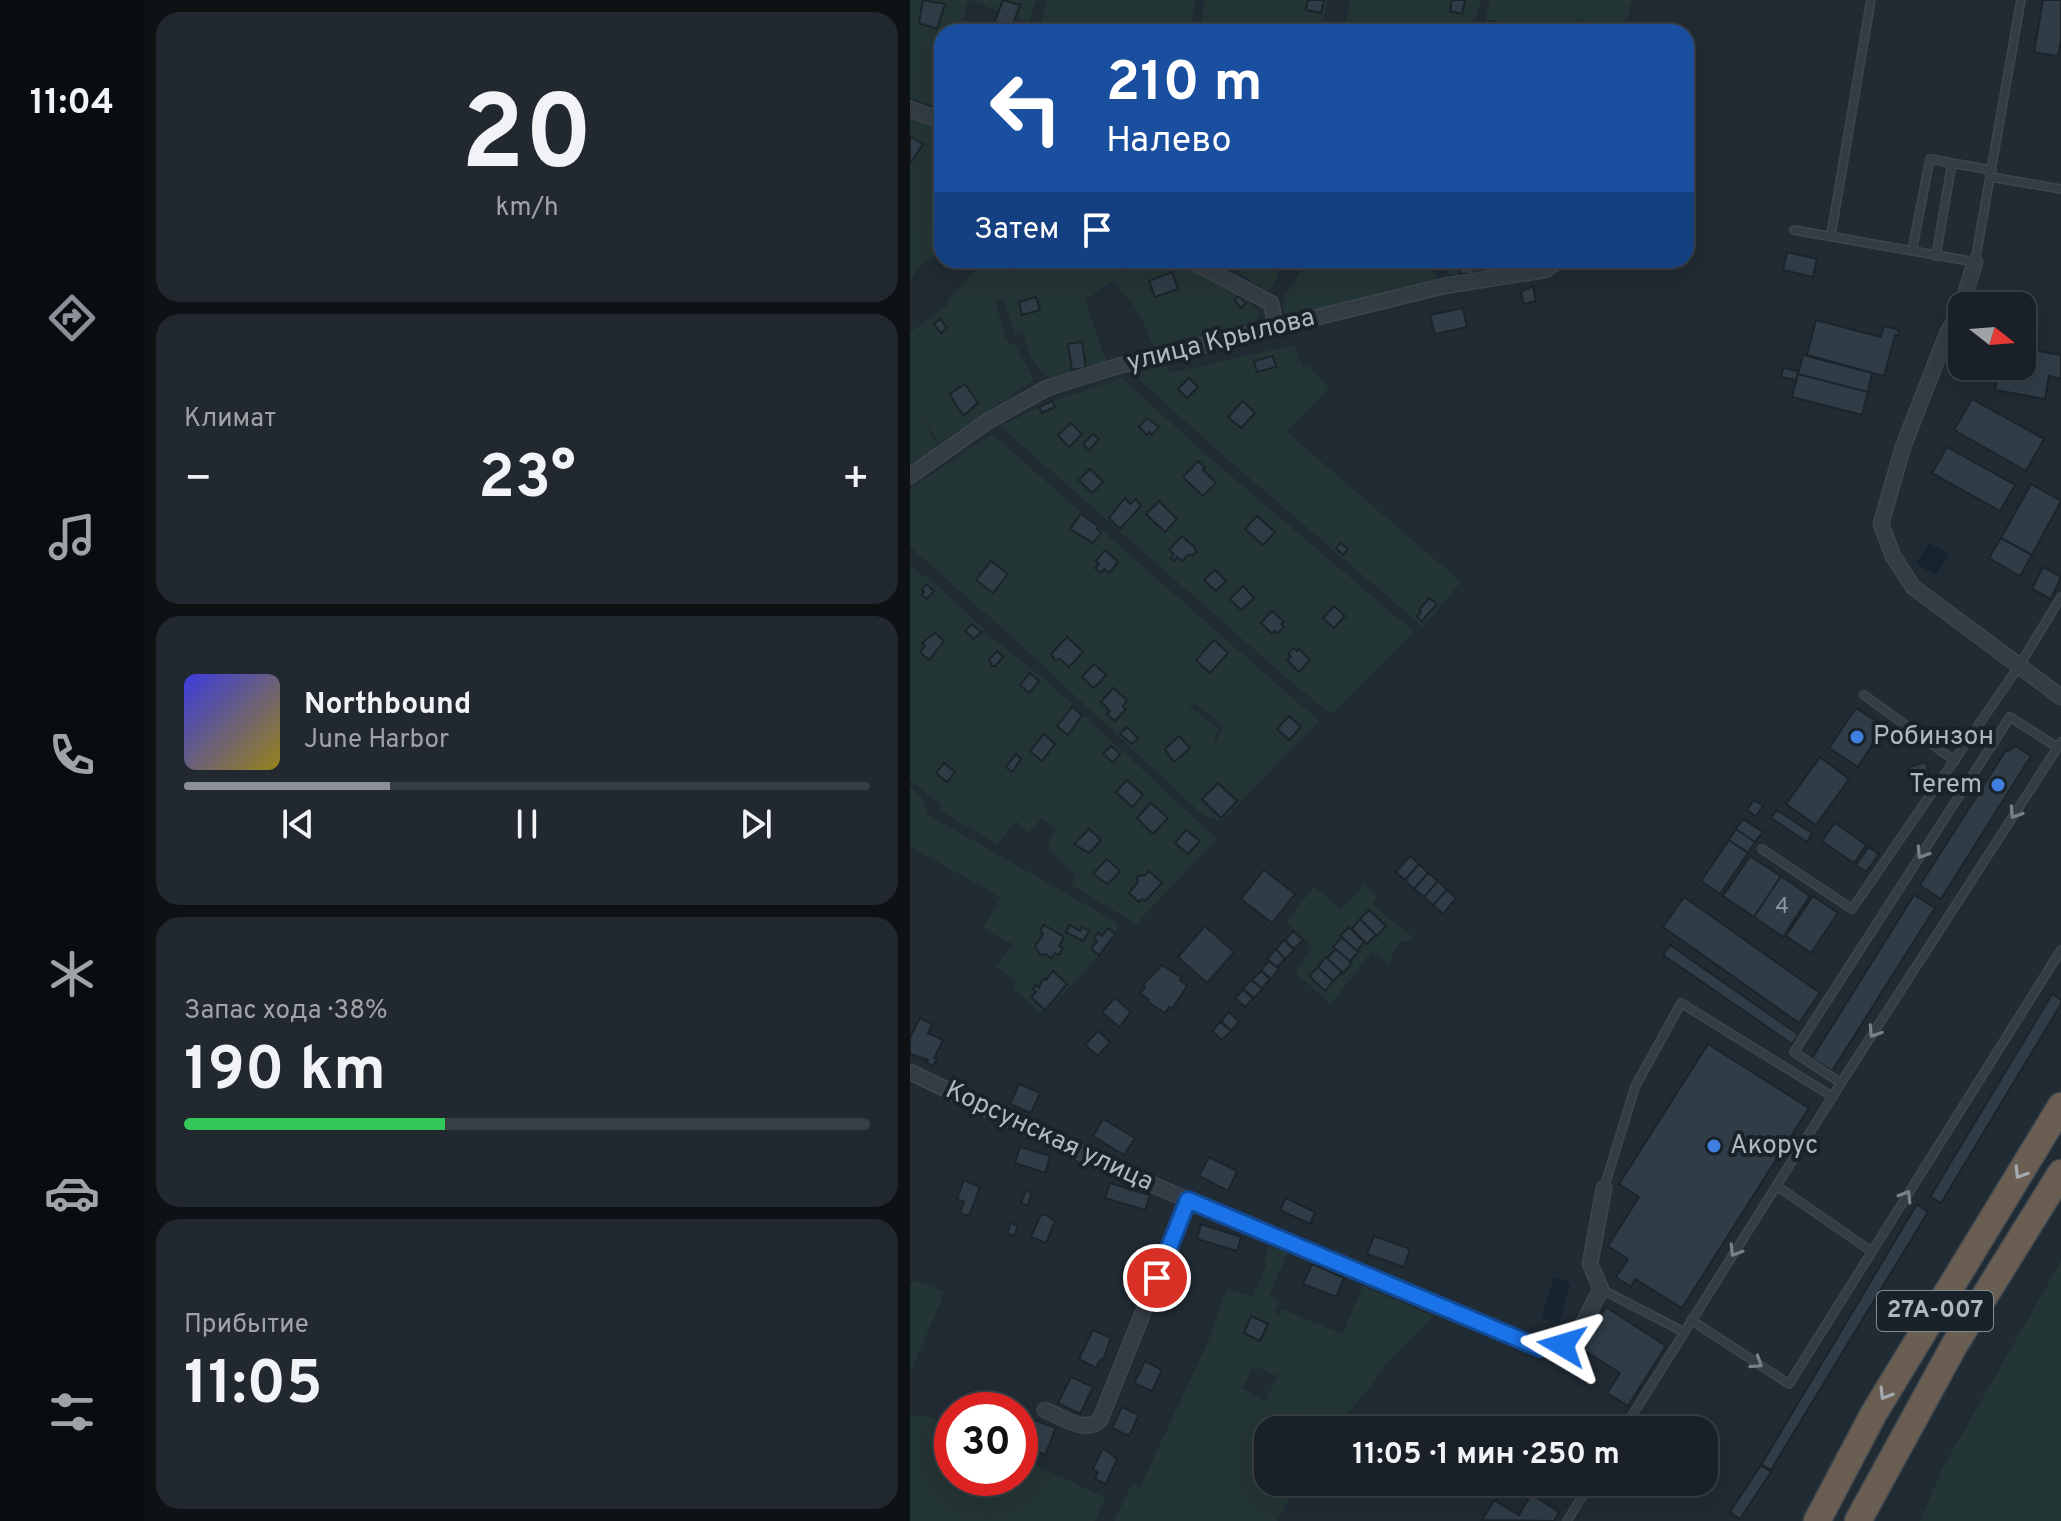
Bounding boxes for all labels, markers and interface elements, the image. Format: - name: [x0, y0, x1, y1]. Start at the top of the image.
- text: 210 m: [1106, 50, 1263, 120]
- icon: left: [974, 56, 1078, 160]
- text: 20: [461, 74, 593, 206]
- text: 11:04: [30, 81, 114, 127]
- text: Налево: [1106, 119, 1232, 165]
- text: km/h: [495, 192, 559, 225]
- icon: arrive: [1075, 208, 1119, 252]
- text: Затем: [974, 212, 1059, 249]
- icon: directions: [44, 290, 100, 346]
- north arrow: [1948, 292, 2036, 380]
- map controls: [1948, 292, 2036, 380]
- street label: улица Крылова: [1124, 302, 1318, 380]
- text: Климат: [184, 403, 276, 436]
- text: 23°: [478, 443, 576, 519]
- text: −: [184, 453, 212, 509]
- text: +: [842, 453, 870, 509]
- icon: music: [44, 509, 100, 565]
- text: Northbound: [304, 687, 471, 724]
- place label: Робинзон: [1873, 721, 1994, 754]
- text: June Harbor: [304, 724, 449, 757]
- icon: phone: [44, 727, 100, 783]
- marker: Робинзон: [1848, 728, 1866, 746]
- place label: Terem: [1909, 769, 1982, 802]
- marker: Terem: [1989, 776, 2007, 794]
- icon: previous: [276, 802, 320, 846]
- icon: pause: [505, 802, 549, 846]
- icon: next: [734, 802, 778, 846]
- one-way arrow: [2010, 804, 2025, 819]
- one-way arrow: [1917, 845, 1932, 859]
- house number: 4: [1775, 894, 1789, 921]
- icon: climate: [44, 946, 100, 1002]
- text: Запас хода · 38%: [184, 995, 388, 1028]
- one-way arrow: [1869, 1023, 1884, 1037]
- text: 190 km: [184, 1035, 386, 1111]
- street label: Корсунская улица: [940, 1074, 1158, 1200]
- place label: Акорус: [1730, 1130, 1818, 1163]
- marker: Акорус: [1705, 1137, 1723, 1155]
- one-way arrow: [2015, 1164, 2030, 1178]
- icon: car: [44, 1165, 100, 1221]
- one-way arrow: [1897, 1190, 1912, 1204]
- one-way arrow: [1730, 1242, 1745, 1257]
- pin: [1123, 1244, 1191, 1312]
- icon: arrive: [1135, 1256, 1179, 1300]
- road number: 27А-007: [1877, 1291, 1993, 1331]
- position arrow: [1520, 1303, 1604, 1387]
- text: Прибытие: [184, 1309, 309, 1342]
- text: 11:05: [184, 1349, 323, 1425]
- one-way arrow: [1748, 1353, 1762, 1368]
- icon: filters: [44, 1384, 100, 1440]
- one-way arrow: [1879, 1386, 1895, 1400]
- speed limit sign: 30: [934, 1392, 1038, 1496]
- text: 11:05 · 1 мин · 250 m: [1352, 1437, 1620, 1474]

